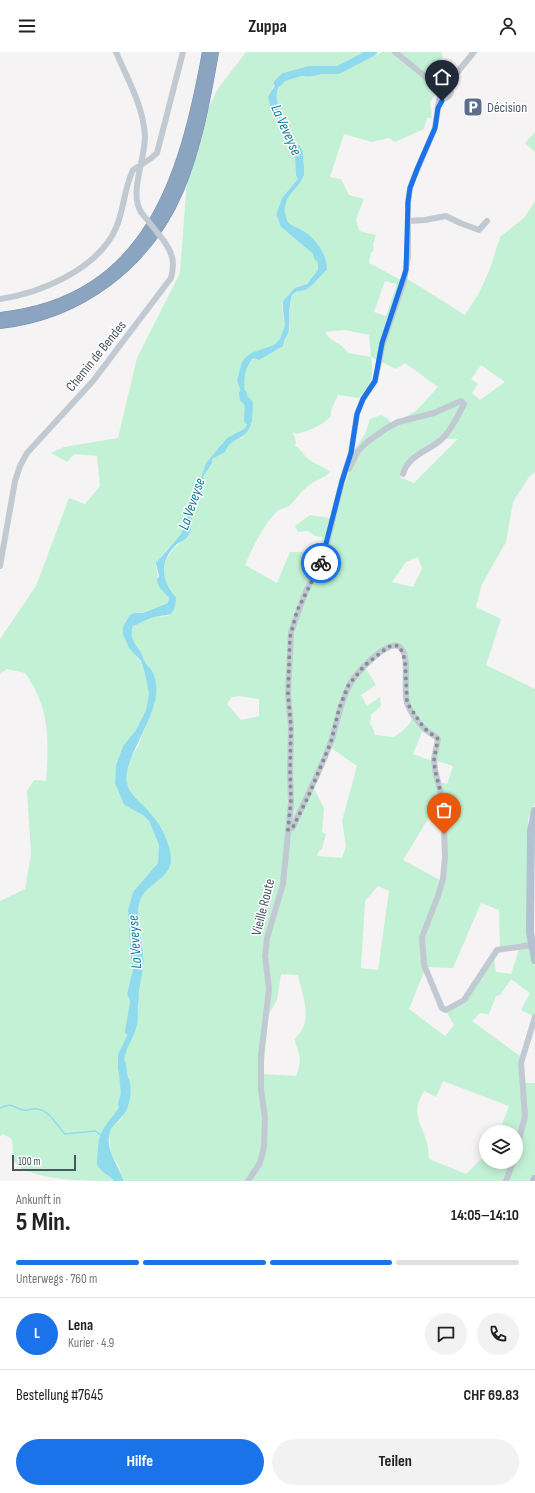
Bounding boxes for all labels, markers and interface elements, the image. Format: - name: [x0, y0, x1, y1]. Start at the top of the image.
- icon: menu: [16, 15, 38, 37]
- icon: person: [497, 15, 519, 37]
- text: Zuppa: [248, 16, 287, 37]
- pin: [425, 60, 459, 101]
- icon: home: [431, 66, 453, 88]
- parking icon: Décision: [462, 96, 484, 118]
- place label: Décision: [487, 99, 527, 116]
- water label: La Veveyse: [266, 102, 306, 159]
- street label: Chemin de Bendes: [62, 317, 130, 395]
- water label: La Veveyse: [174, 475, 210, 532]
- courier: [301, 543, 341, 583]
- icon: bike: [310, 552, 332, 574]
- pin: [427, 793, 461, 834]
- icon: bag: [433, 799, 455, 821]
- street label: Vieille Route: [248, 877, 278, 937]
- water label: La Veveyse: [124, 914, 146, 969]
- map controls: [479, 1125, 523, 1169]
- button: layers: [479, 1125, 523, 1169]
- scale bar: [12, 1153, 76, 1172]
- text: 100 m: [18, 1155, 40, 1168]
- text: Ankunft in: [16, 1192, 61, 1208]
- text: 14:05–14:10: [451, 1206, 519, 1225]
- text: 5 Min.: [16, 1207, 71, 1238]
- text: Unterwegs · 760 m: [16, 1271, 97, 1287]
- button: chat: [425, 1313, 467, 1355]
- button: phone: [477, 1313, 519, 1355]
- text: Lena: [68, 1316, 93, 1335]
- text: L: [34, 1324, 40, 1343]
- text: Kurier · 4.9: [68, 1335, 114, 1351]
- text: Bestellung #7645: [16, 1386, 103, 1405]
- text: CHF 69.83: [464, 1386, 519, 1405]
- button: Hilfe: [16, 1439, 264, 1485]
- button: Teilen: [272, 1439, 519, 1485]

